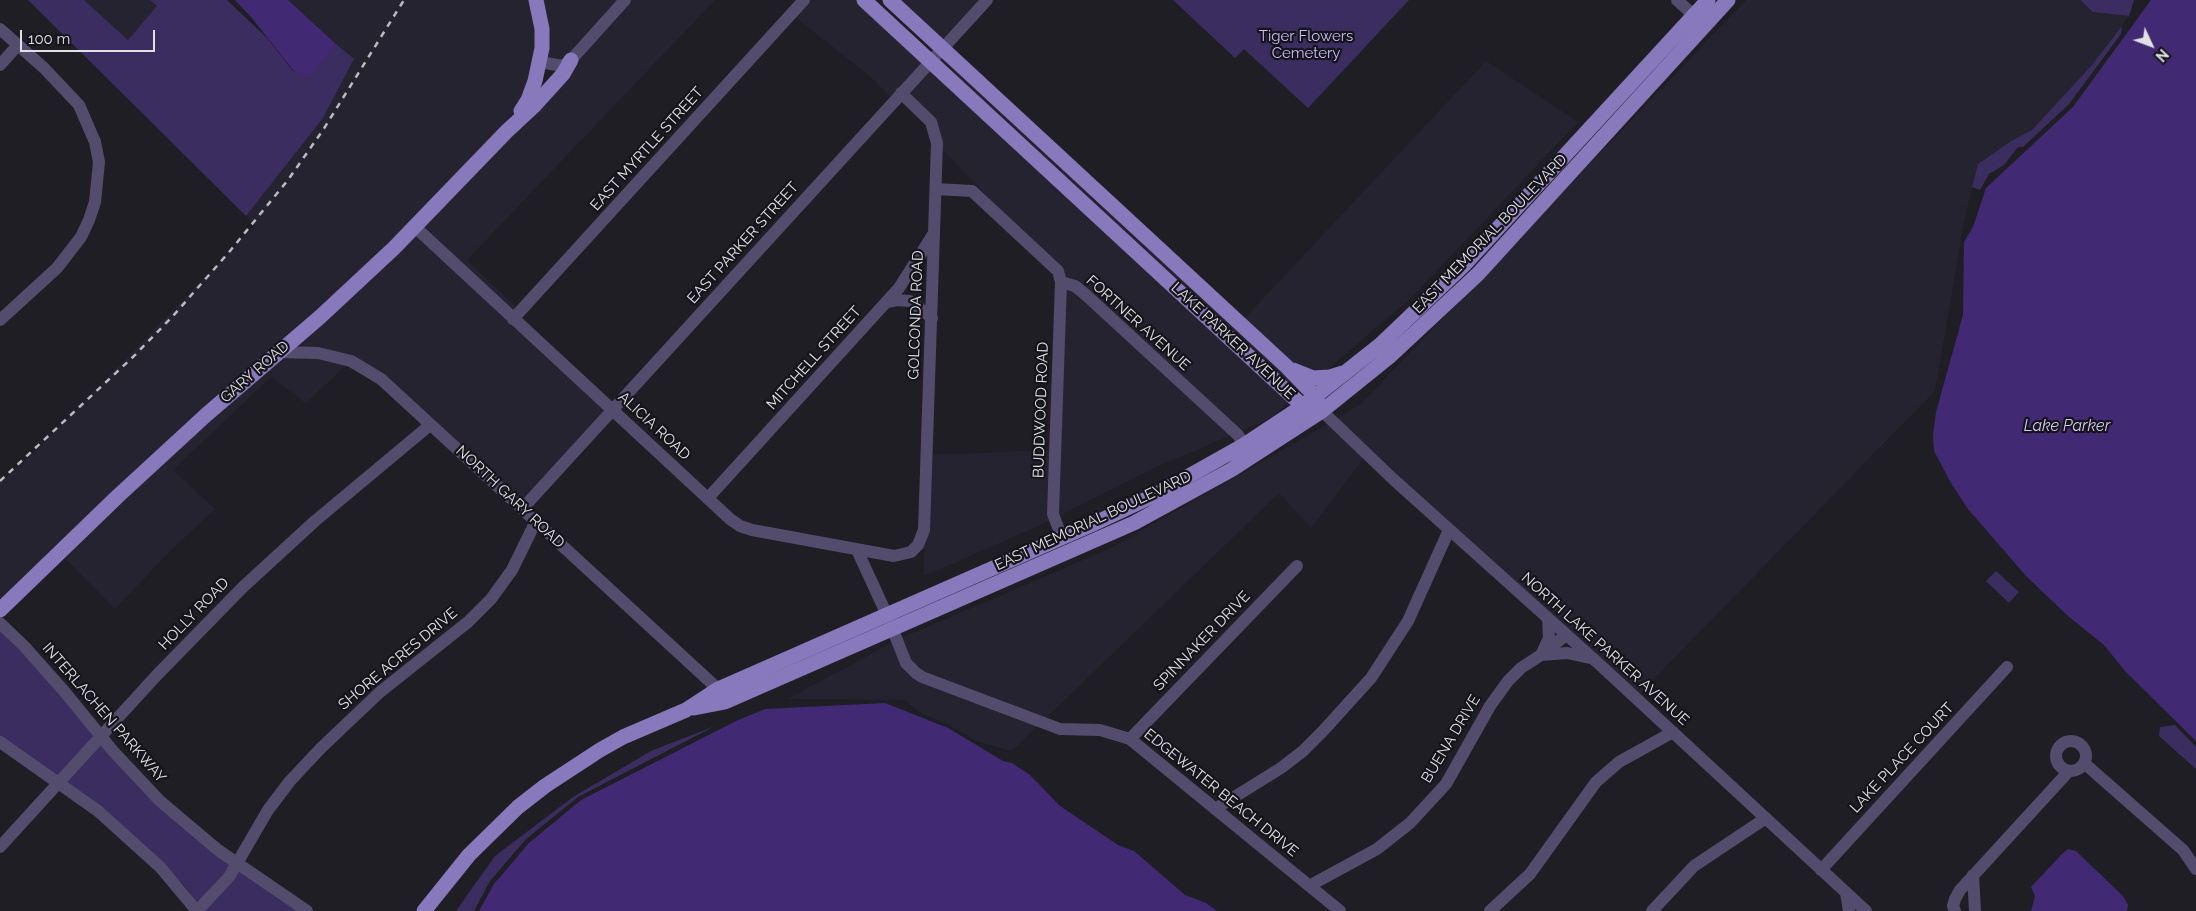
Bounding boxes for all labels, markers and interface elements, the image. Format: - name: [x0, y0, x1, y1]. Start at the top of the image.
- scale bar: [22, 20, 158, 52]
- north arrow: [2126, 20, 2176, 70]
- park label: Tiger Flowers Cemetery: [1259, 27, 1353, 62]
- text: 100 m: [28, 30, 70, 48]
- text: N: [2152, 46, 2171, 65]
- street label: EAST MYRTLE STREET: [587, 83, 707, 215]
- street label: EAST MEMORIAL BOULEVARD: [1409, 151, 1571, 317]
- street label: EAST PARKER STREET: [684, 178, 802, 308]
- street label: GOLCONDA ROAD: [905, 250, 927, 380]
- street label: FORTNER AVENUE: [1082, 272, 1194, 374]
- street label: LAKE PARKER AVENUE: [1167, 279, 1299, 403]
- street label: MITCHELL STREET: [763, 303, 865, 413]
- street label: GARY ROAD: [217, 337, 293, 407]
- street label: BUDDWOOD ROAD: [1030, 342, 1052, 478]
- street label: ALICIA ROAD: [614, 388, 694, 464]
- water label: Lake Parker: [2024, 416, 2110, 436]
- street label: NORTH GARY ROAD: [452, 442, 568, 552]
- street label: EAST MEMORIAL BOULEVARD: [992, 468, 1194, 574]
- street label: NORTH LAKE PARKER AVENUE: [1517, 569, 1693, 729]
- street label: HOLLY ROAD: [155, 574, 233, 654]
- street label: SPINNAKER DRIVE: [1150, 587, 1254, 695]
- street label: SHORE ACRES DRIVE: [335, 604, 461, 714]
- street label: INTERLACHEN PARKWAY: [38, 639, 170, 787]
- street label: BUENA DRIVE: [1418, 692, 1484, 786]
- street label: LAKE PLACE COURT: [1846, 699, 1958, 817]
- street label: EDGEWATER BEACH DRIVE: [1140, 725, 1302, 861]

